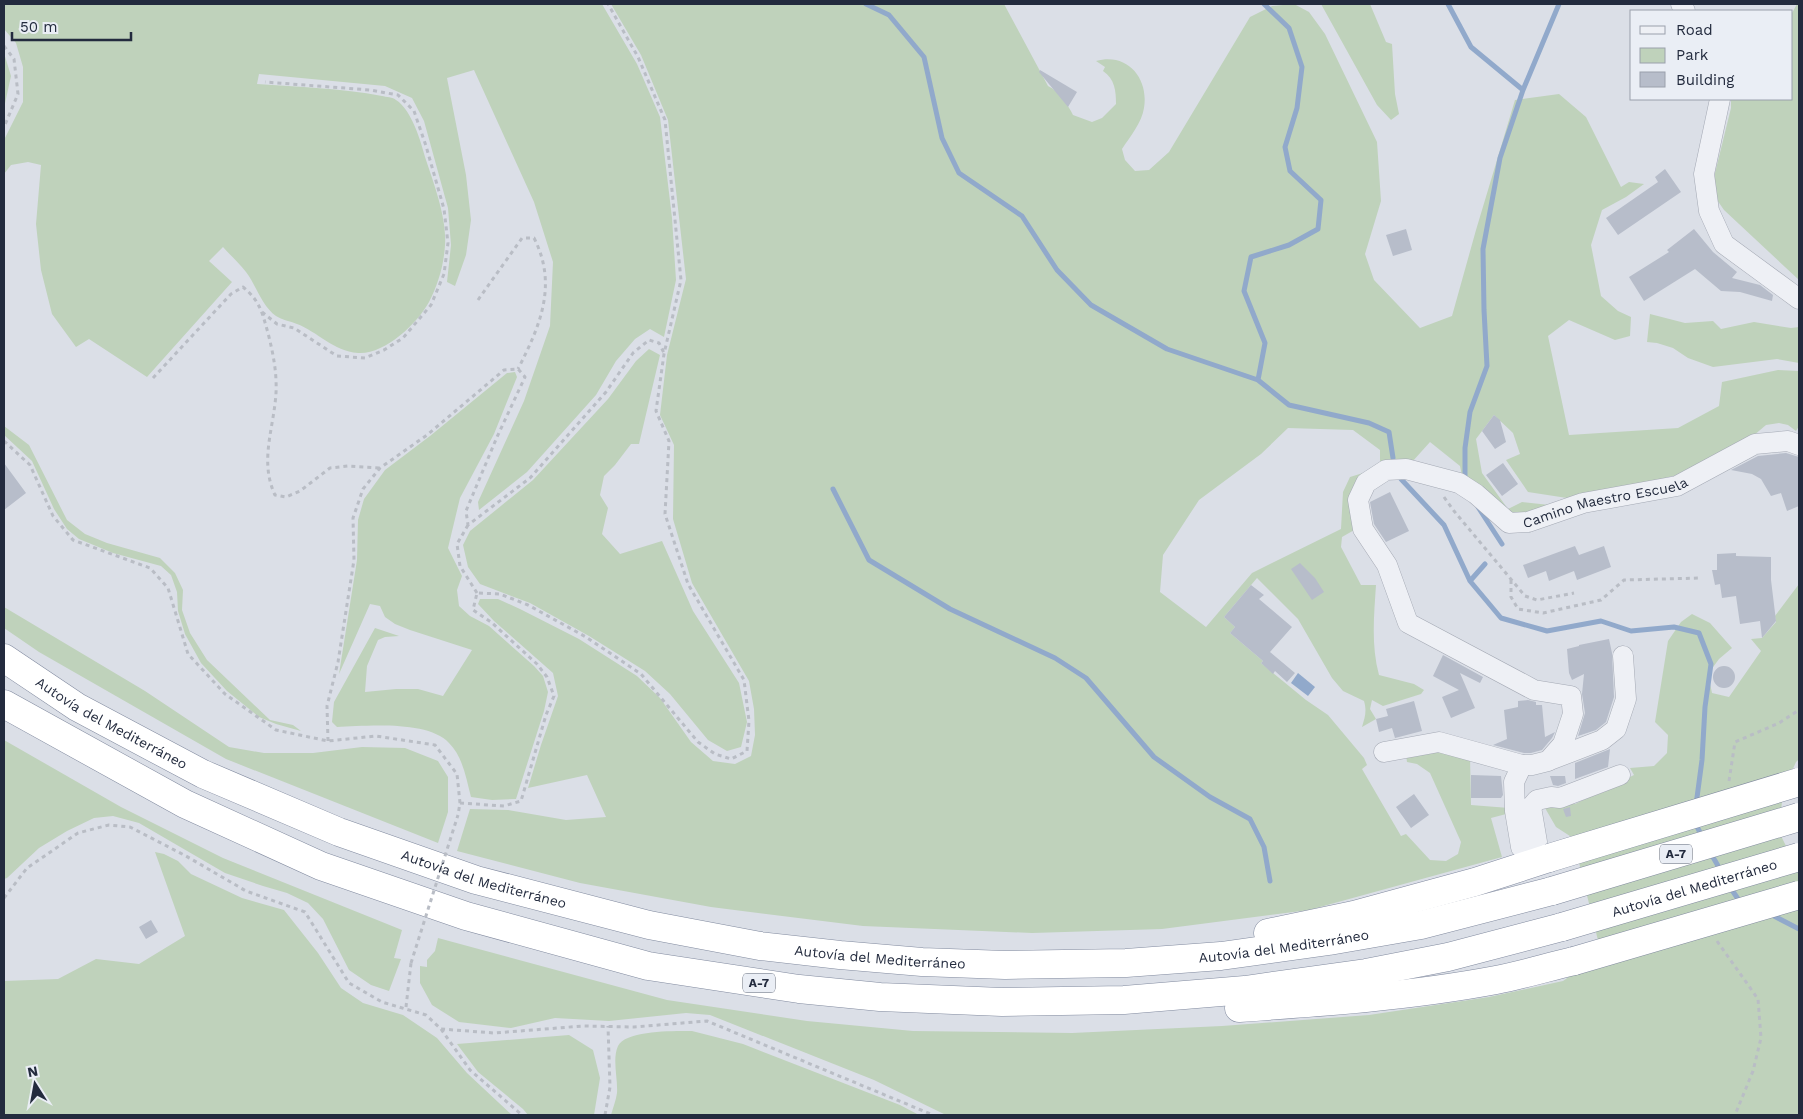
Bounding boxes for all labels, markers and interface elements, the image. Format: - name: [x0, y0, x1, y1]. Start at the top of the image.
- scale bar: [12, 10, 131, 42]
- legend: [1630, 10, 1793, 100]
- text: 50 m: [20, 18, 57, 36]
- text: Road: [1676, 21, 1713, 39]
- text: Park: [1676, 46, 1709, 64]
- text: Building: [1676, 71, 1734, 89]
- street label: Camino Maestro Escuela: [1523, 474, 1690, 530]
- street label: Autovía del Mediterráneo: [33, 674, 190, 772]
- road number: A-7: [1660, 844, 1692, 864]
- street label: Autovía del Mediterráneo: [399, 847, 568, 911]
- street label: Autovía del Mediterráneo: [1610, 856, 1779, 920]
- street label: Autovía del Mediterráneo: [1198, 926, 1370, 966]
- street label: Autovía del Mediterráneo: [794, 942, 966, 972]
- road number: A-7: [743, 974, 775, 992]
- north arrow: [10, 1059, 60, 1109]
- text: N: [26, 1062, 39, 1080]

